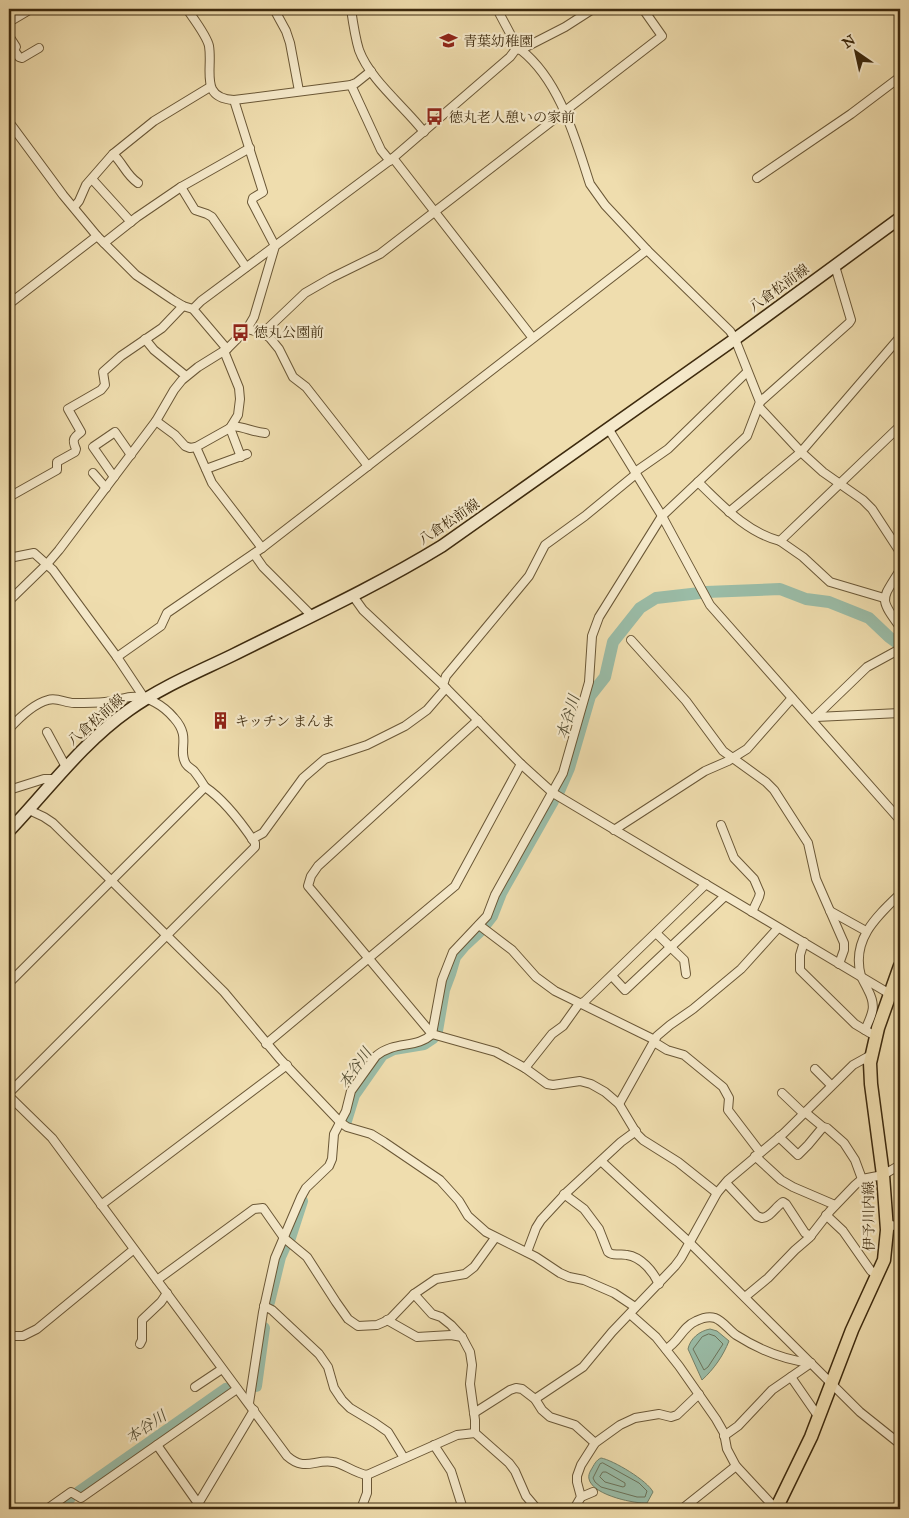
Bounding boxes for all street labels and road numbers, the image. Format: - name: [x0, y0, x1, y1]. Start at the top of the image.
- street label: 八倉松前線: [746, 261, 812, 315]
- street label: 八倉松前線: [415, 495, 483, 549]
- street label: 八倉松前線: [64, 691, 128, 749]
- street label: 伊予川内線: [860, 1181, 878, 1251]

